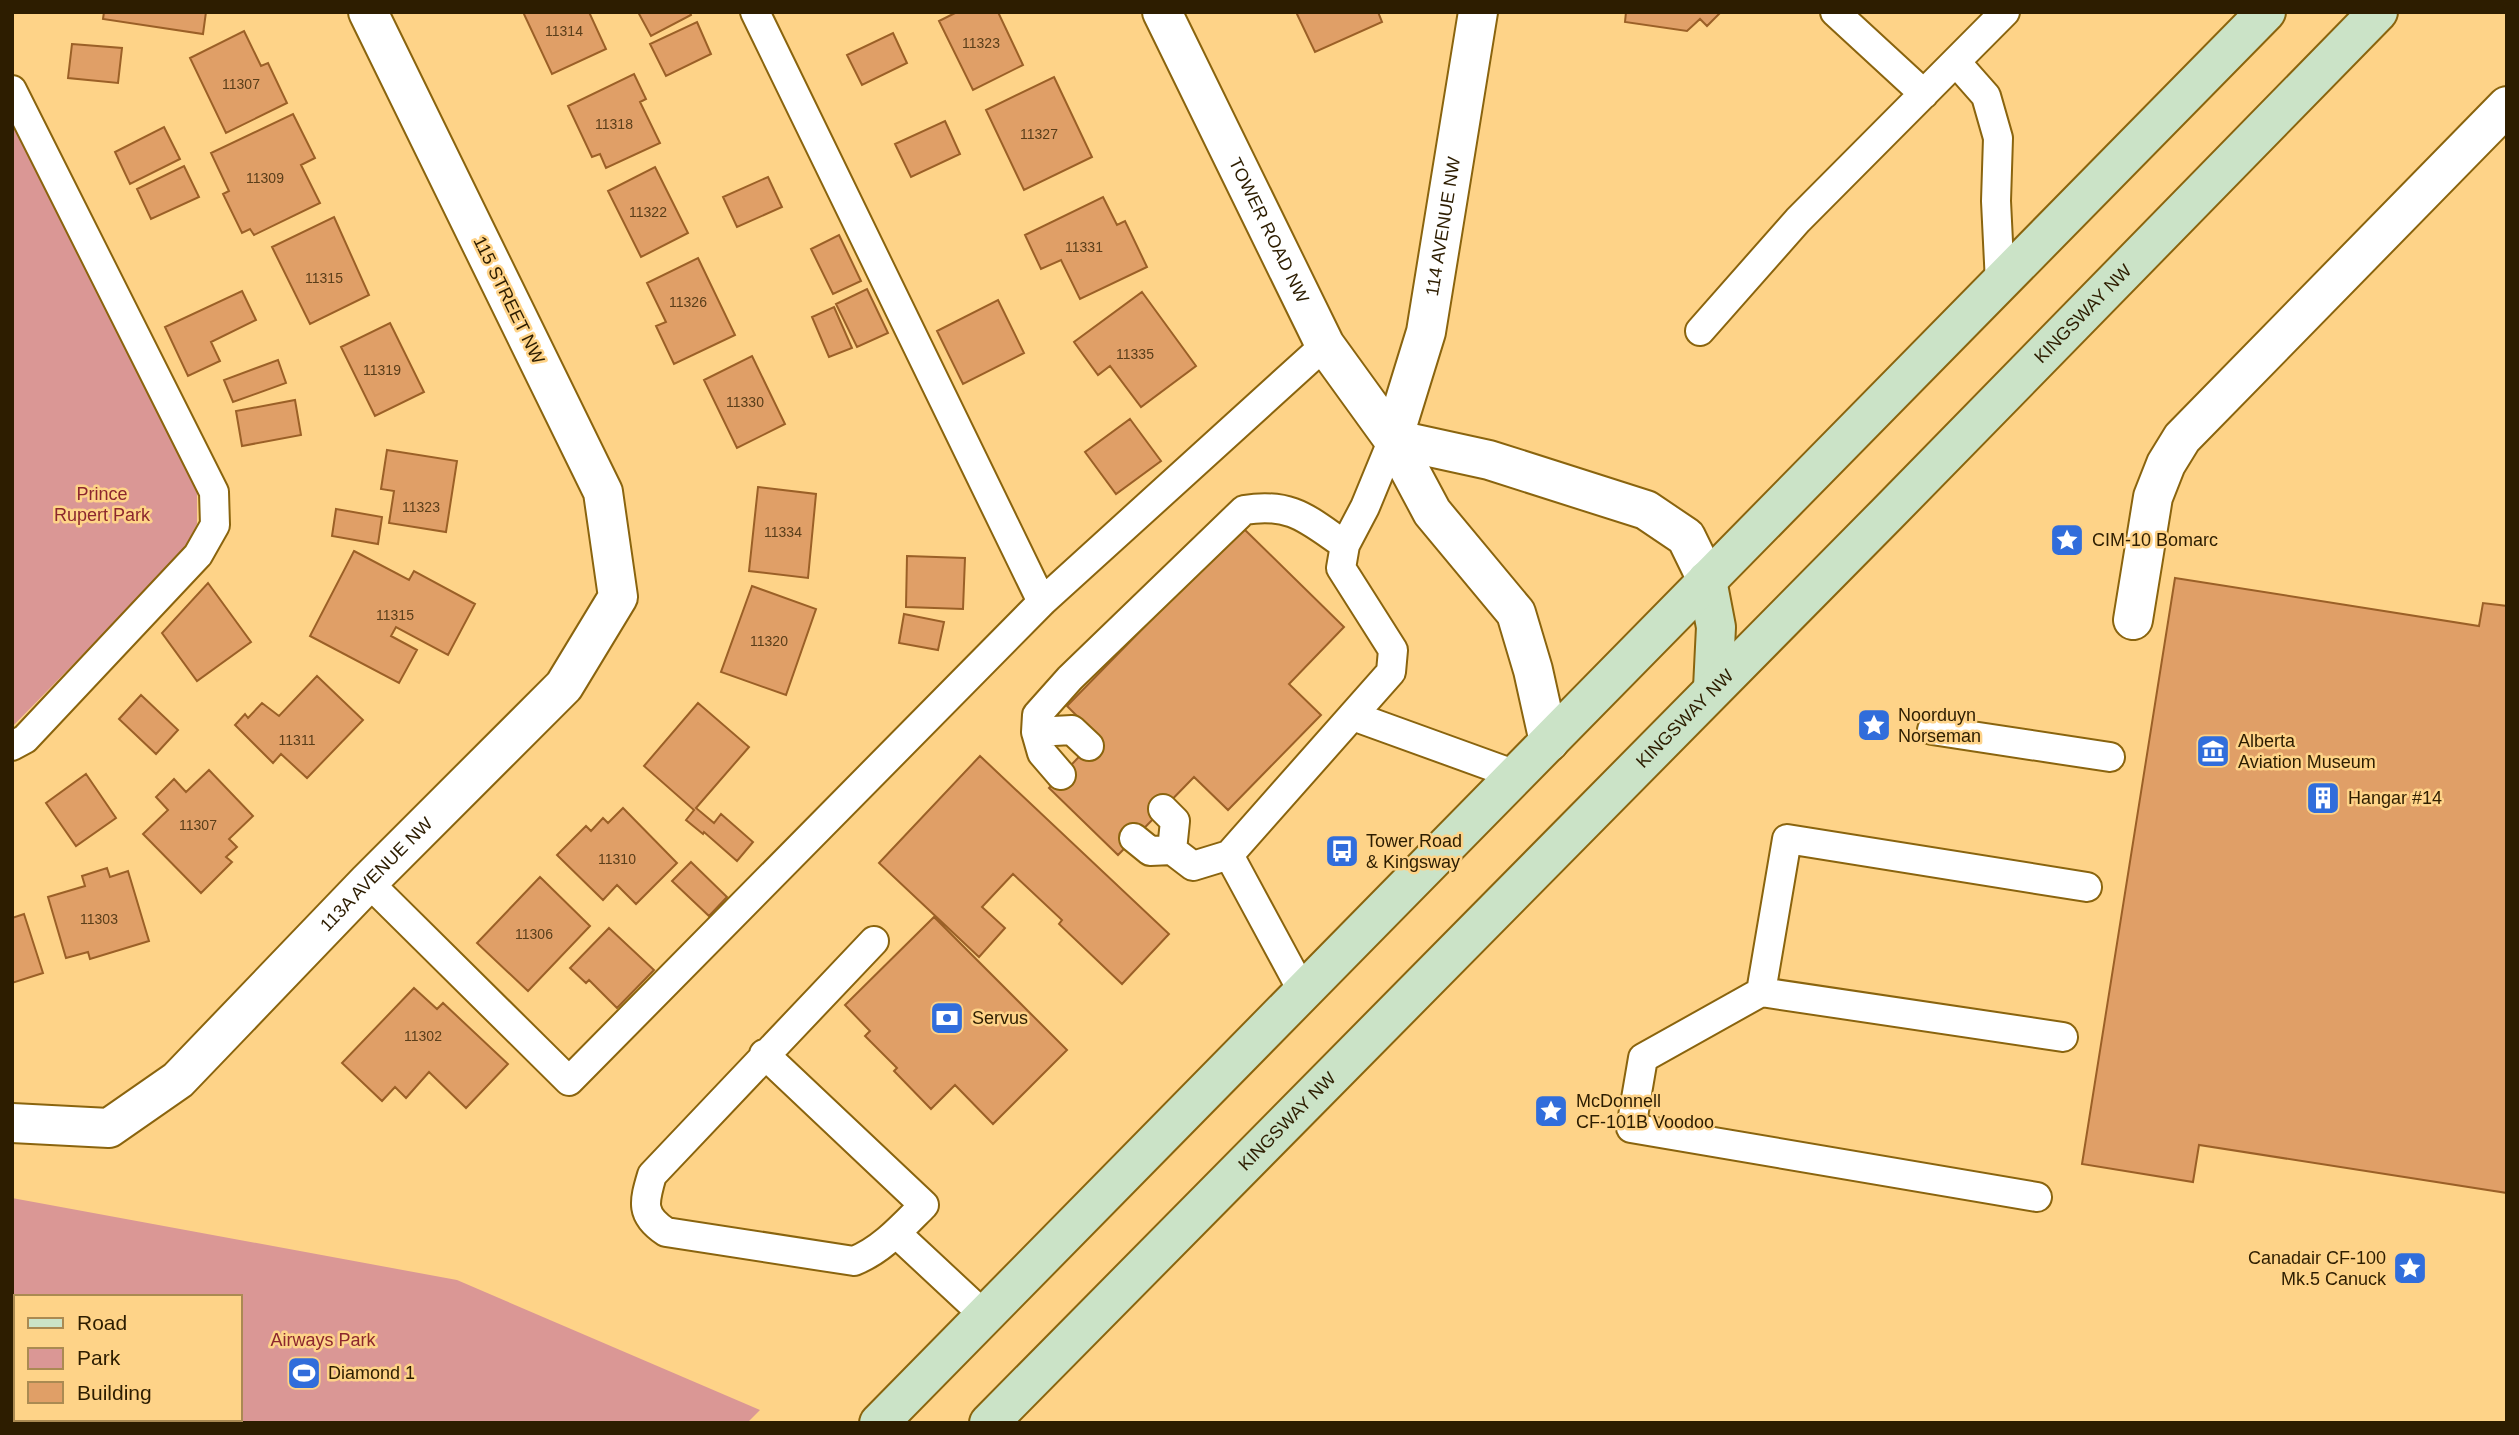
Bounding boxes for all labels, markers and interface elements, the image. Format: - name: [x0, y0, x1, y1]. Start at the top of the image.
- house number: 11314: [545, 23, 583, 39]
- house number: 11323: [962, 35, 1000, 51]
- house number: 11307: [222, 76, 260, 92]
- house number: 11318: [595, 116, 633, 132]
- house number: 11327: [1020, 126, 1058, 142]
- street label: TOWER ROAD NW: [1225, 155, 1313, 306]
- street label: 114 AVENUE NW: [1422, 155, 1464, 297]
- house number: 11309: [246, 170, 284, 186]
- house number: 11322: [629, 204, 667, 220]
- street label: 115 STREET NW: [469, 233, 549, 367]
- house number: 11331: [1065, 239, 1103, 255]
- street label: KINGSWAY NW: [2030, 260, 2135, 367]
- house number: 11315: [305, 270, 343, 286]
- house number: 11326: [669, 294, 707, 310]
- house number: 11335: [1116, 346, 1154, 362]
- house number: 11319: [363, 362, 401, 378]
- house number: 11330: [726, 394, 764, 410]
- park label: Prince Rupert Park: [54, 484, 151, 525]
- house number: 11323: [402, 499, 440, 515]
- place icon: CIM-10 Bomarc: [2048, 521, 2086, 559]
- house number: 11334: [764, 524, 802, 540]
- place label: CIM-10 Bomarc: [2092, 530, 2218, 550]
- house number: 11315: [376, 607, 414, 623]
- house number: 11320: [750, 633, 788, 649]
- street label: KINGSWAY NW: [1632, 666, 1737, 772]
- place label: Noorduyn Norseman: [1898, 705, 1981, 746]
- place icon: Noorduyn Norseman: [1855, 706, 1893, 744]
- place label: Alberta Aviation Museum: [2238, 731, 2376, 772]
- house number: 11311: [279, 732, 316, 748]
- museum icon: Alberta Aviation Museum: [2194, 732, 2232, 770]
- building icon: Hangar #14: [2304, 779, 2342, 817]
- place label: Hangar #14: [2348, 788, 2442, 808]
- street label: 113A AVENUE NW: [316, 813, 437, 935]
- house number: 11307: [179, 817, 217, 833]
- place label: Tower Road & Kingsway: [1366, 831, 1462, 872]
- bus stop icon: Tower Road & Kingsway: [1323, 832, 1361, 870]
- house number: 11310: [598, 851, 636, 867]
- house number: 11303: [80, 911, 118, 927]
- house number: 11306: [515, 926, 553, 942]
- bank icon: Servus: [928, 999, 966, 1037]
- place label: Servus: [972, 1008, 1028, 1028]
- house number: 11302: [404, 1028, 442, 1044]
- street label: KINGSWAY NW: [1234, 1068, 1340, 1175]
- place label: McDonnell CF-101B Voodoo: [1576, 1091, 1714, 1132]
- place icon: McDonnell CF-101B Voodoo: [1532, 1092, 1570, 1130]
- place label: Canadair CF-100 Mk.5 Canuck: [2248, 1248, 2387, 1289]
- place icon: Canadair CF-100 Mk.5 Canuck: [2391, 1249, 2429, 1287]
- legend: [14, 1295, 242, 1421]
- text: Road: [77, 1311, 127, 1334]
- park label: Airways Park: [270, 1330, 377, 1350]
- text: Park: [77, 1346, 121, 1369]
- sports icon: Diamond 1: [285, 1354, 323, 1392]
- place label: Diamond 1: [328, 1363, 415, 1383]
- text: Building: [77, 1381, 152, 1404]

